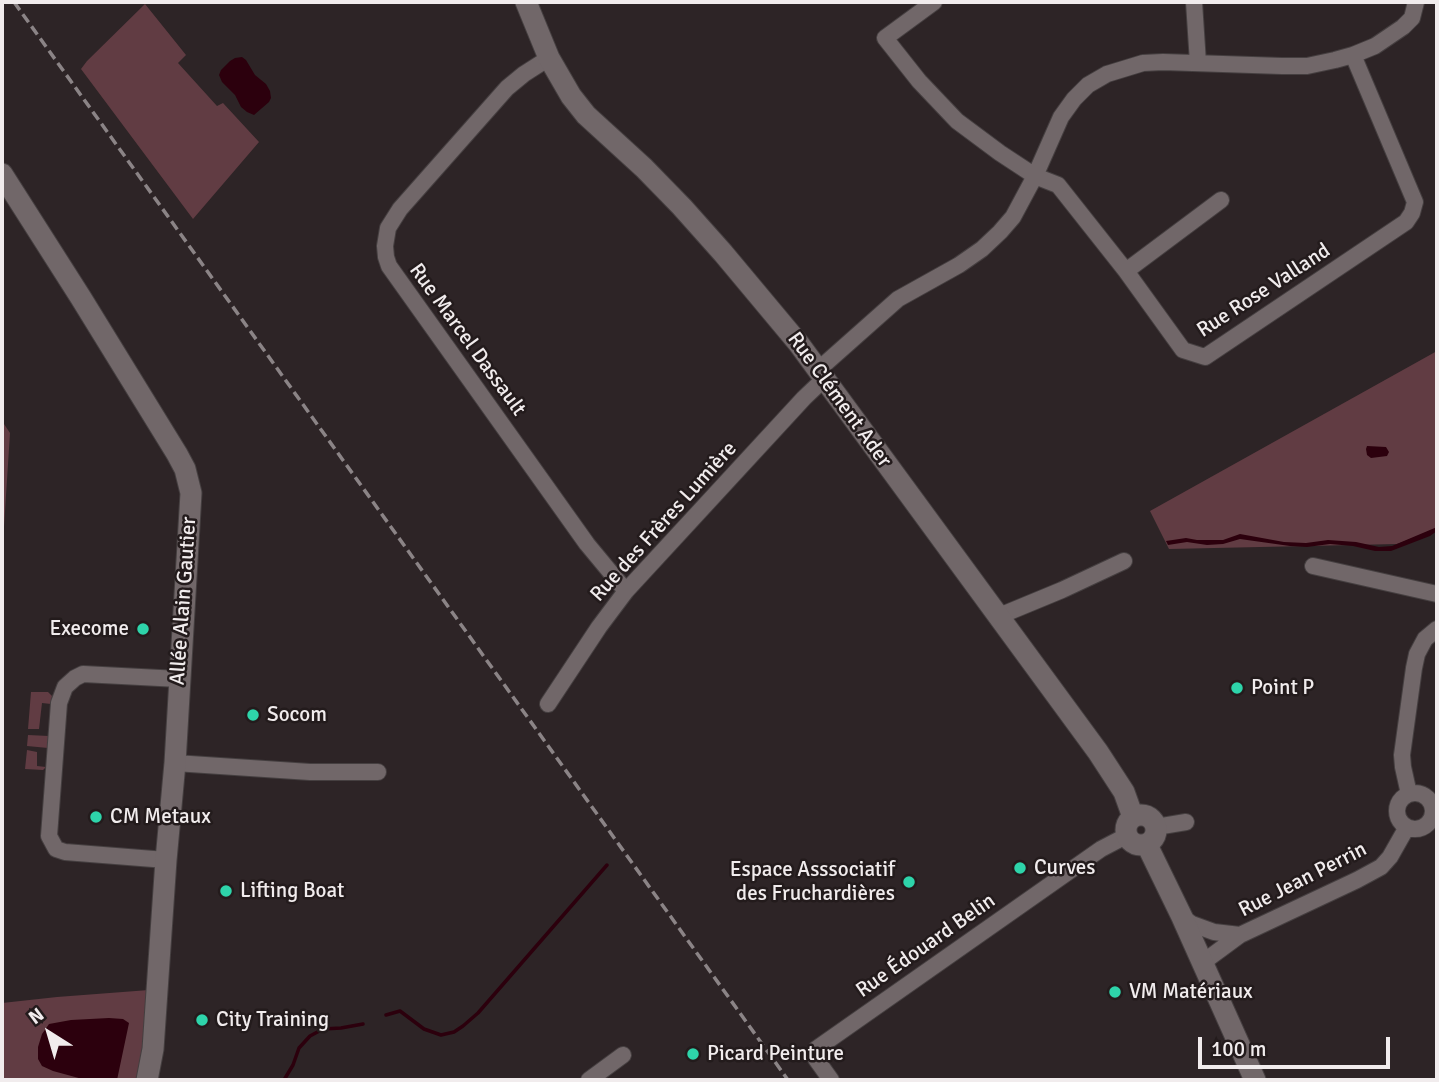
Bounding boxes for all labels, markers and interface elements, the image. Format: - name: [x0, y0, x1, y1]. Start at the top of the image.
- street label: Rue Rose Valland: [1193, 239, 1335, 343]
- street label: Rue Marcel Dassault: [403, 259, 531, 421]
- street label: Rue Clément Ader: [782, 328, 896, 472]
- street label: Rue des Frères Lumière: [585, 437, 743, 607]
- street label: Allée Alain Gautier: [166, 516, 202, 686]
- place label: Execome: [49, 616, 129, 642]
- marker: Execome: [135, 621, 151, 637]
- place label: Point P: [1251, 675, 1314, 701]
- marker: Point P: [1229, 680, 1245, 696]
- place label: Socom: [267, 702, 327, 728]
- marker: Socom: [245, 707, 261, 723]
- place label: CM Metaux: [110, 804, 211, 830]
- marker: CM Metaux: [88, 809, 104, 825]
- street label: Rue Jean Perrin: [1235, 837, 1371, 923]
- place label: Curves: [1034, 855, 1095, 881]
- place label: Espace Asssociatif des Fruchardières: [730, 857, 895, 907]
- marker: Curves: [1012, 860, 1028, 876]
- marker: Espace Asssociatif des Fruchardières: [901, 874, 917, 890]
- place label: Lifting Boat: [240, 878, 344, 904]
- marker: Lifting Boat: [218, 883, 234, 899]
- street label: Rue Édouard Belin: [851, 889, 1001, 1003]
- place label: VM Matériaux: [1129, 979, 1253, 1005]
- marker: VM Matériaux: [1107, 984, 1123, 1000]
- north arrow: [14, 998, 84, 1068]
- text: N: [24, 1003, 49, 1030]
- place label: City Training: [216, 1007, 329, 1033]
- marker: City Training: [194, 1012, 210, 1028]
- scale bar: [1201, 1023, 1394, 1066]
- text: 100 m: [1211, 1036, 1266, 1062]
- place label: Picard Peinture: [707, 1041, 844, 1067]
- marker: Picard Peinture: [685, 1046, 701, 1062]

